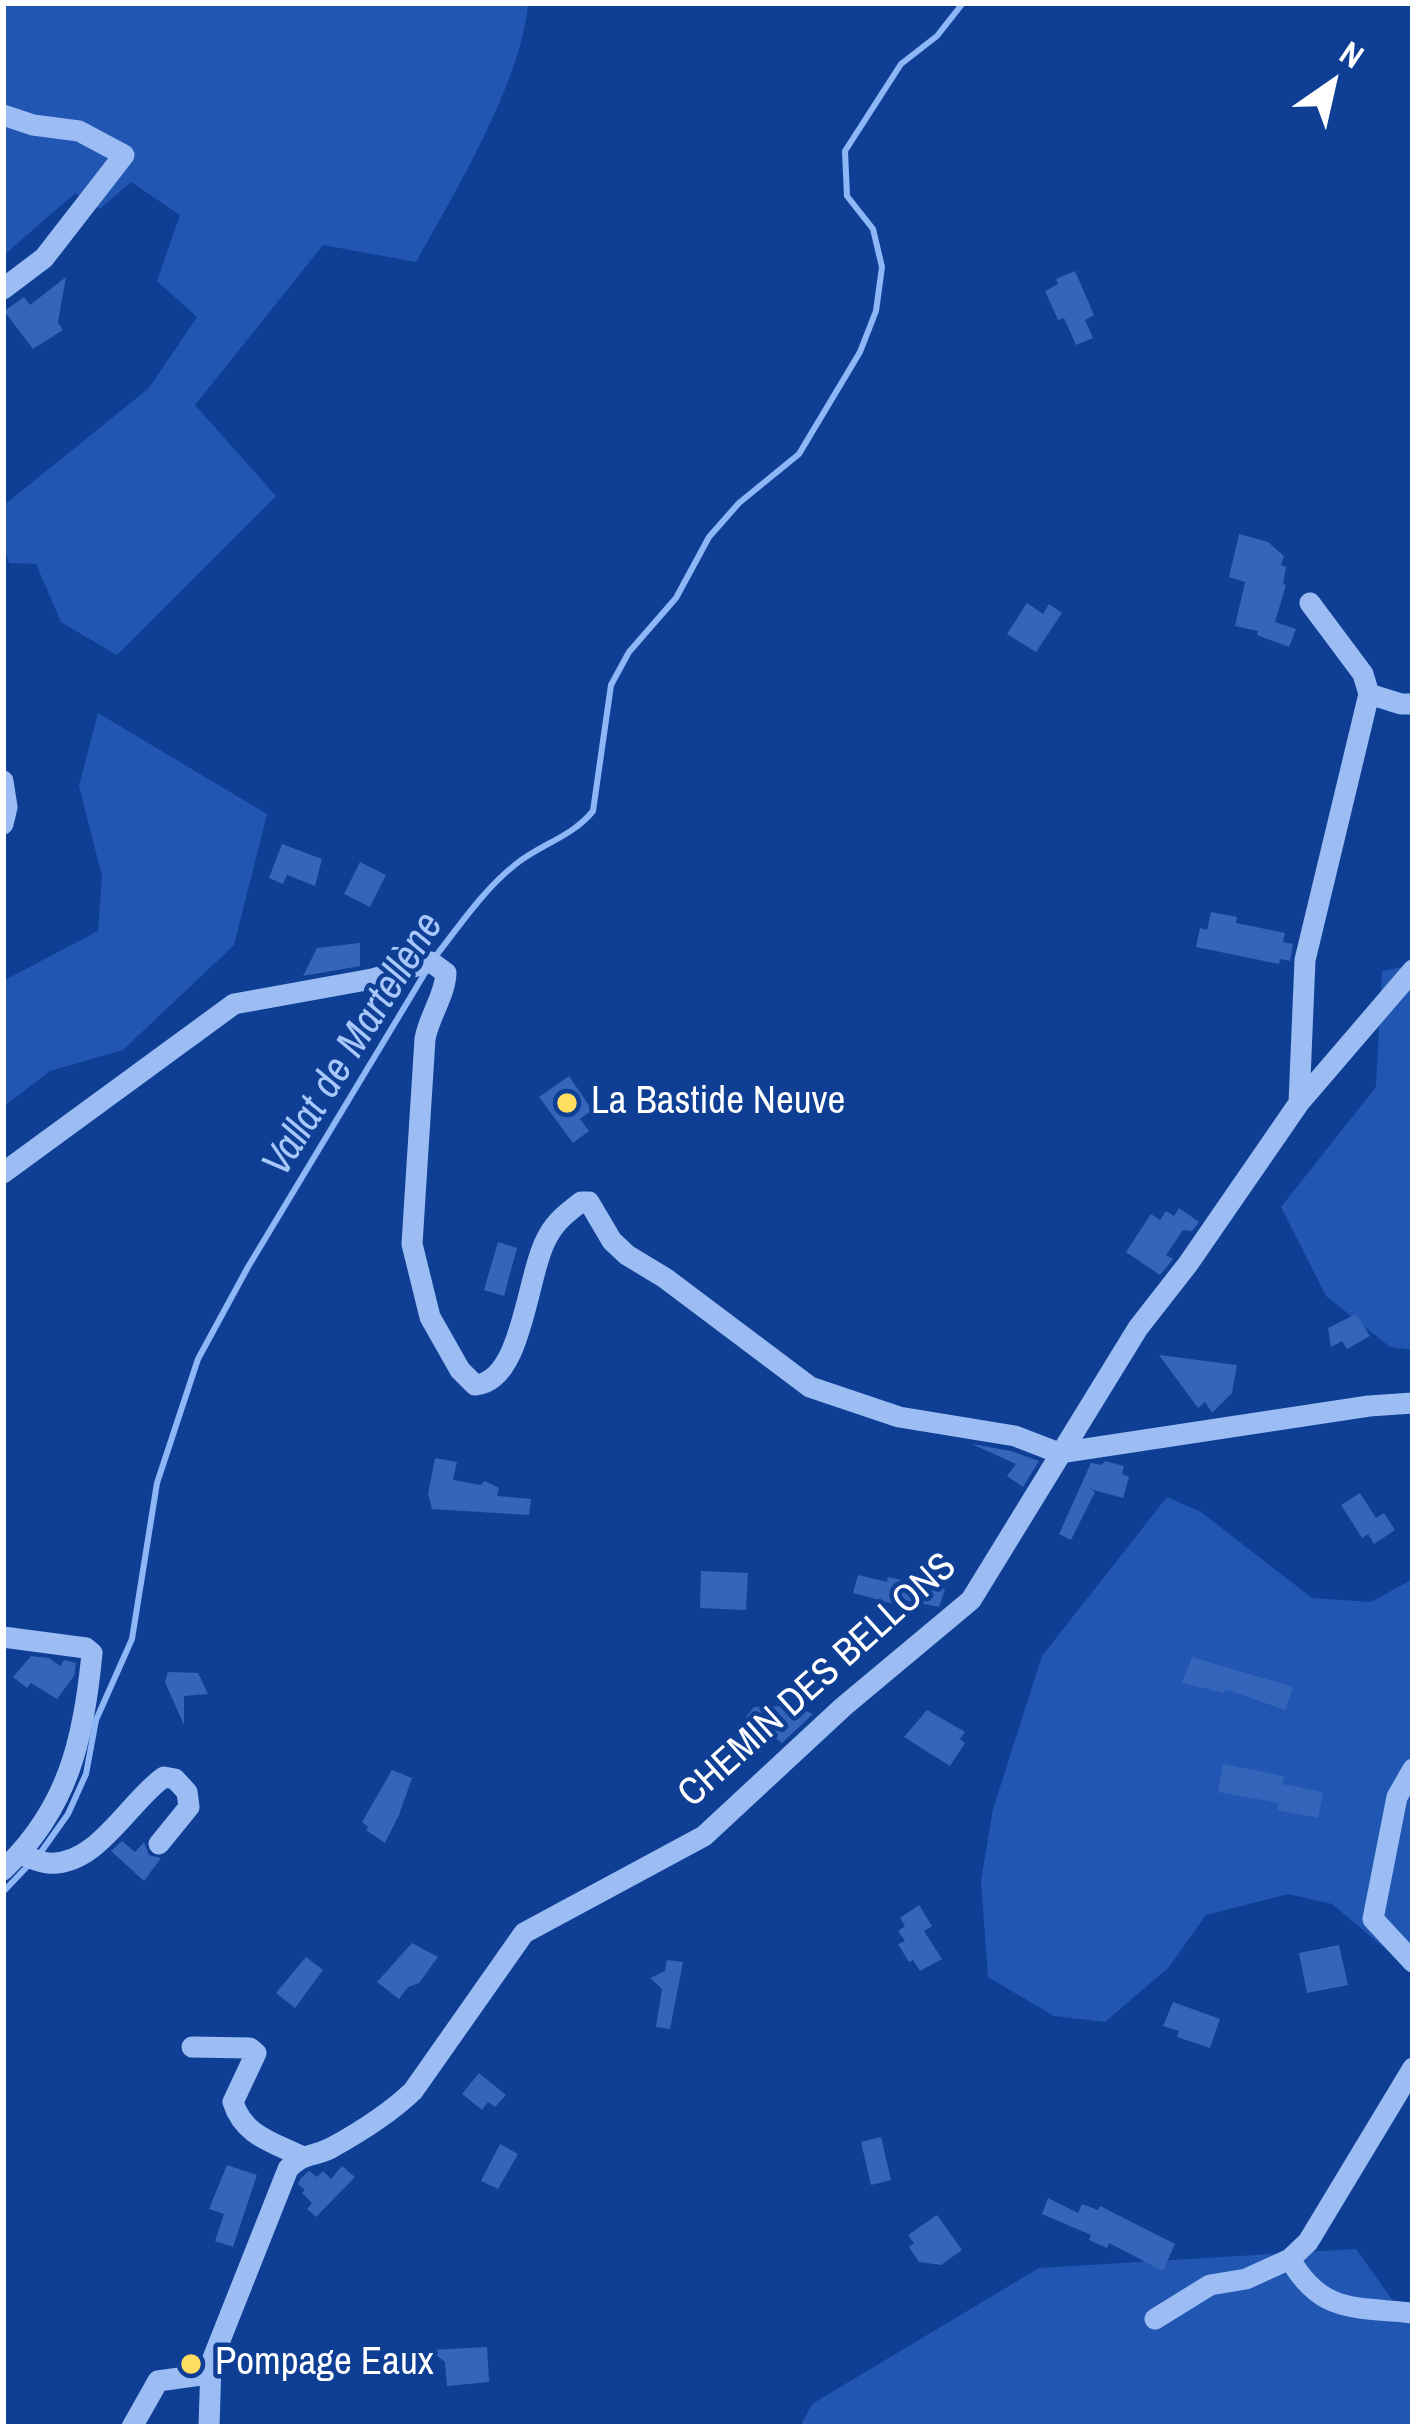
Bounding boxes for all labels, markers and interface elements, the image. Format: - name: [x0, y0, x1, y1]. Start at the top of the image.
- north arrow: [1272, 24, 1392, 144]
- text: N: [1332, 30, 1373, 78]
- water label: Vallat de Martellène: [253, 904, 455, 1186]
- place label: La Bastide Neuve: [591, 1080, 845, 1126]
- marker: La Bastide Neuve: [554, 1090, 580, 1116]
- street label: CHEMIN DES BELLONS: [670, 1544, 966, 1818]
- place label: Pompage Eaux: [215, 2341, 434, 2387]
- marker: Pompage Eaux: [178, 2351, 204, 2377]

